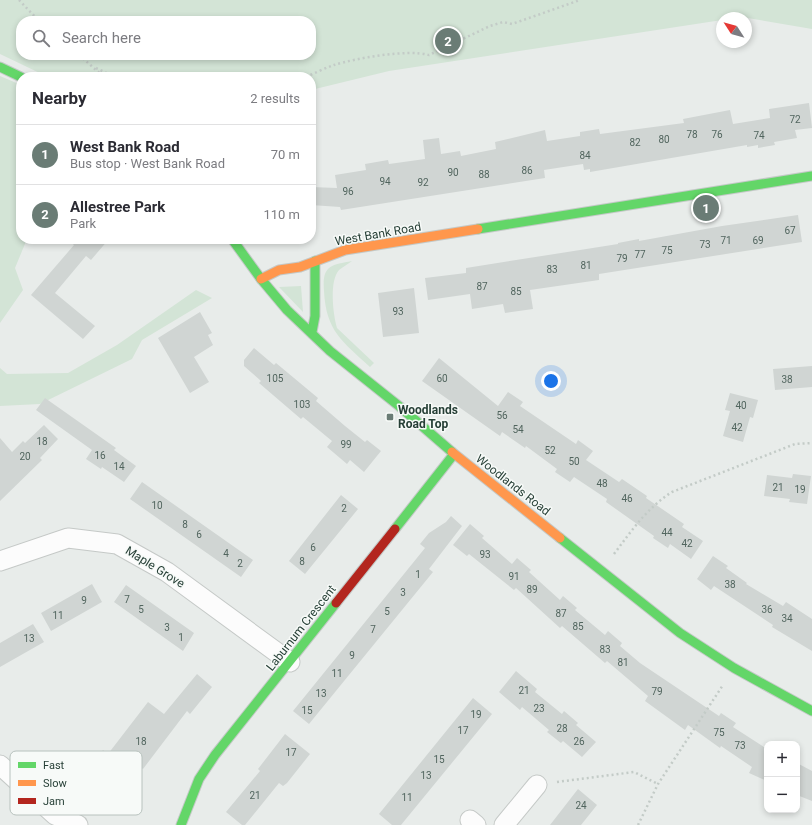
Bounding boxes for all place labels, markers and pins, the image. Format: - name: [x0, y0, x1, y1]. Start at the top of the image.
- pin: 2: [435, 26, 461, 56]
- pin: 1: [693, 193, 719, 223]
- place label: Woodlands Road Top: [398, 403, 458, 431]
- marker: Woodlands Road Top: [385, 412, 395, 422]

